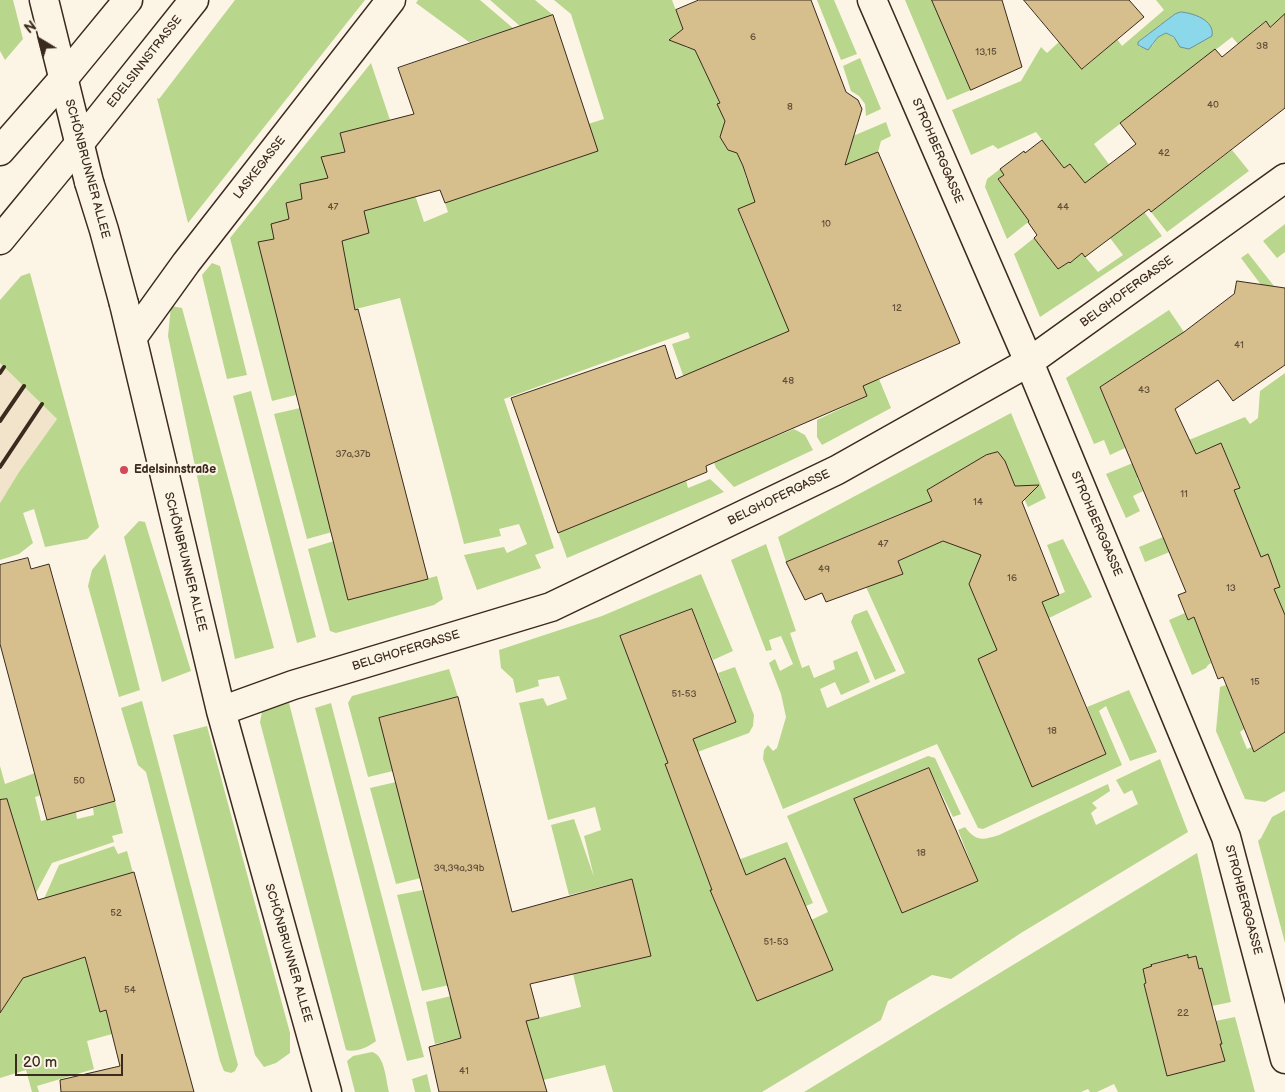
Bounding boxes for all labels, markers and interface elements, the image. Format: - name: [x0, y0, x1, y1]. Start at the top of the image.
- street label: EDELSINNSTRASSE: [105, 13, 185, 111]
- north arrow: [15, 15, 65, 65]
- text: N: [21, 18, 40, 38]
- house number: 6: [750, 31, 756, 43]
- house number: 38: [1256, 40, 1268, 52]
- house number: 13,15: [975, 46, 997, 58]
- street label: STROHBERGGASSE: [908, 96, 966, 206]
- street label: SCHÖNBRUNNER ALLEE: [61, 98, 113, 240]
- house number: 40: [1207, 99, 1219, 111]
- house number: 8: [787, 101, 793, 113]
- street label: LASKEGASSE: [231, 134, 289, 202]
- house number: 42: [1158, 147, 1170, 159]
- house number: 47: [327, 201, 339, 213]
- house number: 44: [1057, 201, 1069, 213]
- house number: 10: [821, 218, 831, 230]
- street label: BELGHOFERGASSE: [1078, 253, 1176, 331]
- house number: 12: [892, 302, 902, 314]
- house number: 41: [1234, 339, 1244, 351]
- house number: 48: [782, 375, 794, 387]
- house number: 43: [1138, 384, 1150, 396]
- house number: 37a,37b: [335, 448, 371, 460]
- place label: Edelsinnstraße: [134, 463, 216, 477]
- marker: Edelsinnstraße: [118, 464, 130, 476]
- street label: BELGHOFERGASSE: [726, 467, 832, 529]
- street label: STROHBERGGASSE: [1067, 469, 1125, 579]
- house number: 11: [1180, 488, 1188, 500]
- street label: SCHÖNBRUNNER ALLEE: [161, 491, 209, 633]
- house number: 14: [973, 496, 983, 508]
- house number: 47: [877, 538, 889, 550]
- house number: 49: [818, 563, 830, 575]
- house number: 16: [1007, 572, 1017, 584]
- house number: 13: [1226, 582, 1236, 594]
- street label: BELGHOFERGASSE: [350, 628, 462, 674]
- house number: 15: [1250, 676, 1260, 688]
- house number: 51-53: [671, 688, 697, 700]
- house number: 18: [1047, 725, 1057, 737]
- house number: 50: [73, 775, 85, 787]
- street label: STROHBERGGASSE: [1221, 844, 1265, 956]
- house number: 18: [916, 847, 926, 859]
- house number: 39,39a,39b: [434, 862, 484, 874]
- street label: SCHÖNBRUNNER ALLEE: [261, 882, 315, 1024]
- house number: 52: [110, 907, 122, 919]
- house number: 51-53: [763, 936, 789, 948]
- house number: 54: [124, 984, 136, 996]
- house number: 22: [1177, 1007, 1189, 1019]
- scale bar: [18, 1044, 125, 1076]
- text: 20 m: [23, 1053, 57, 1072]
- house number: 41: [459, 1065, 469, 1077]

